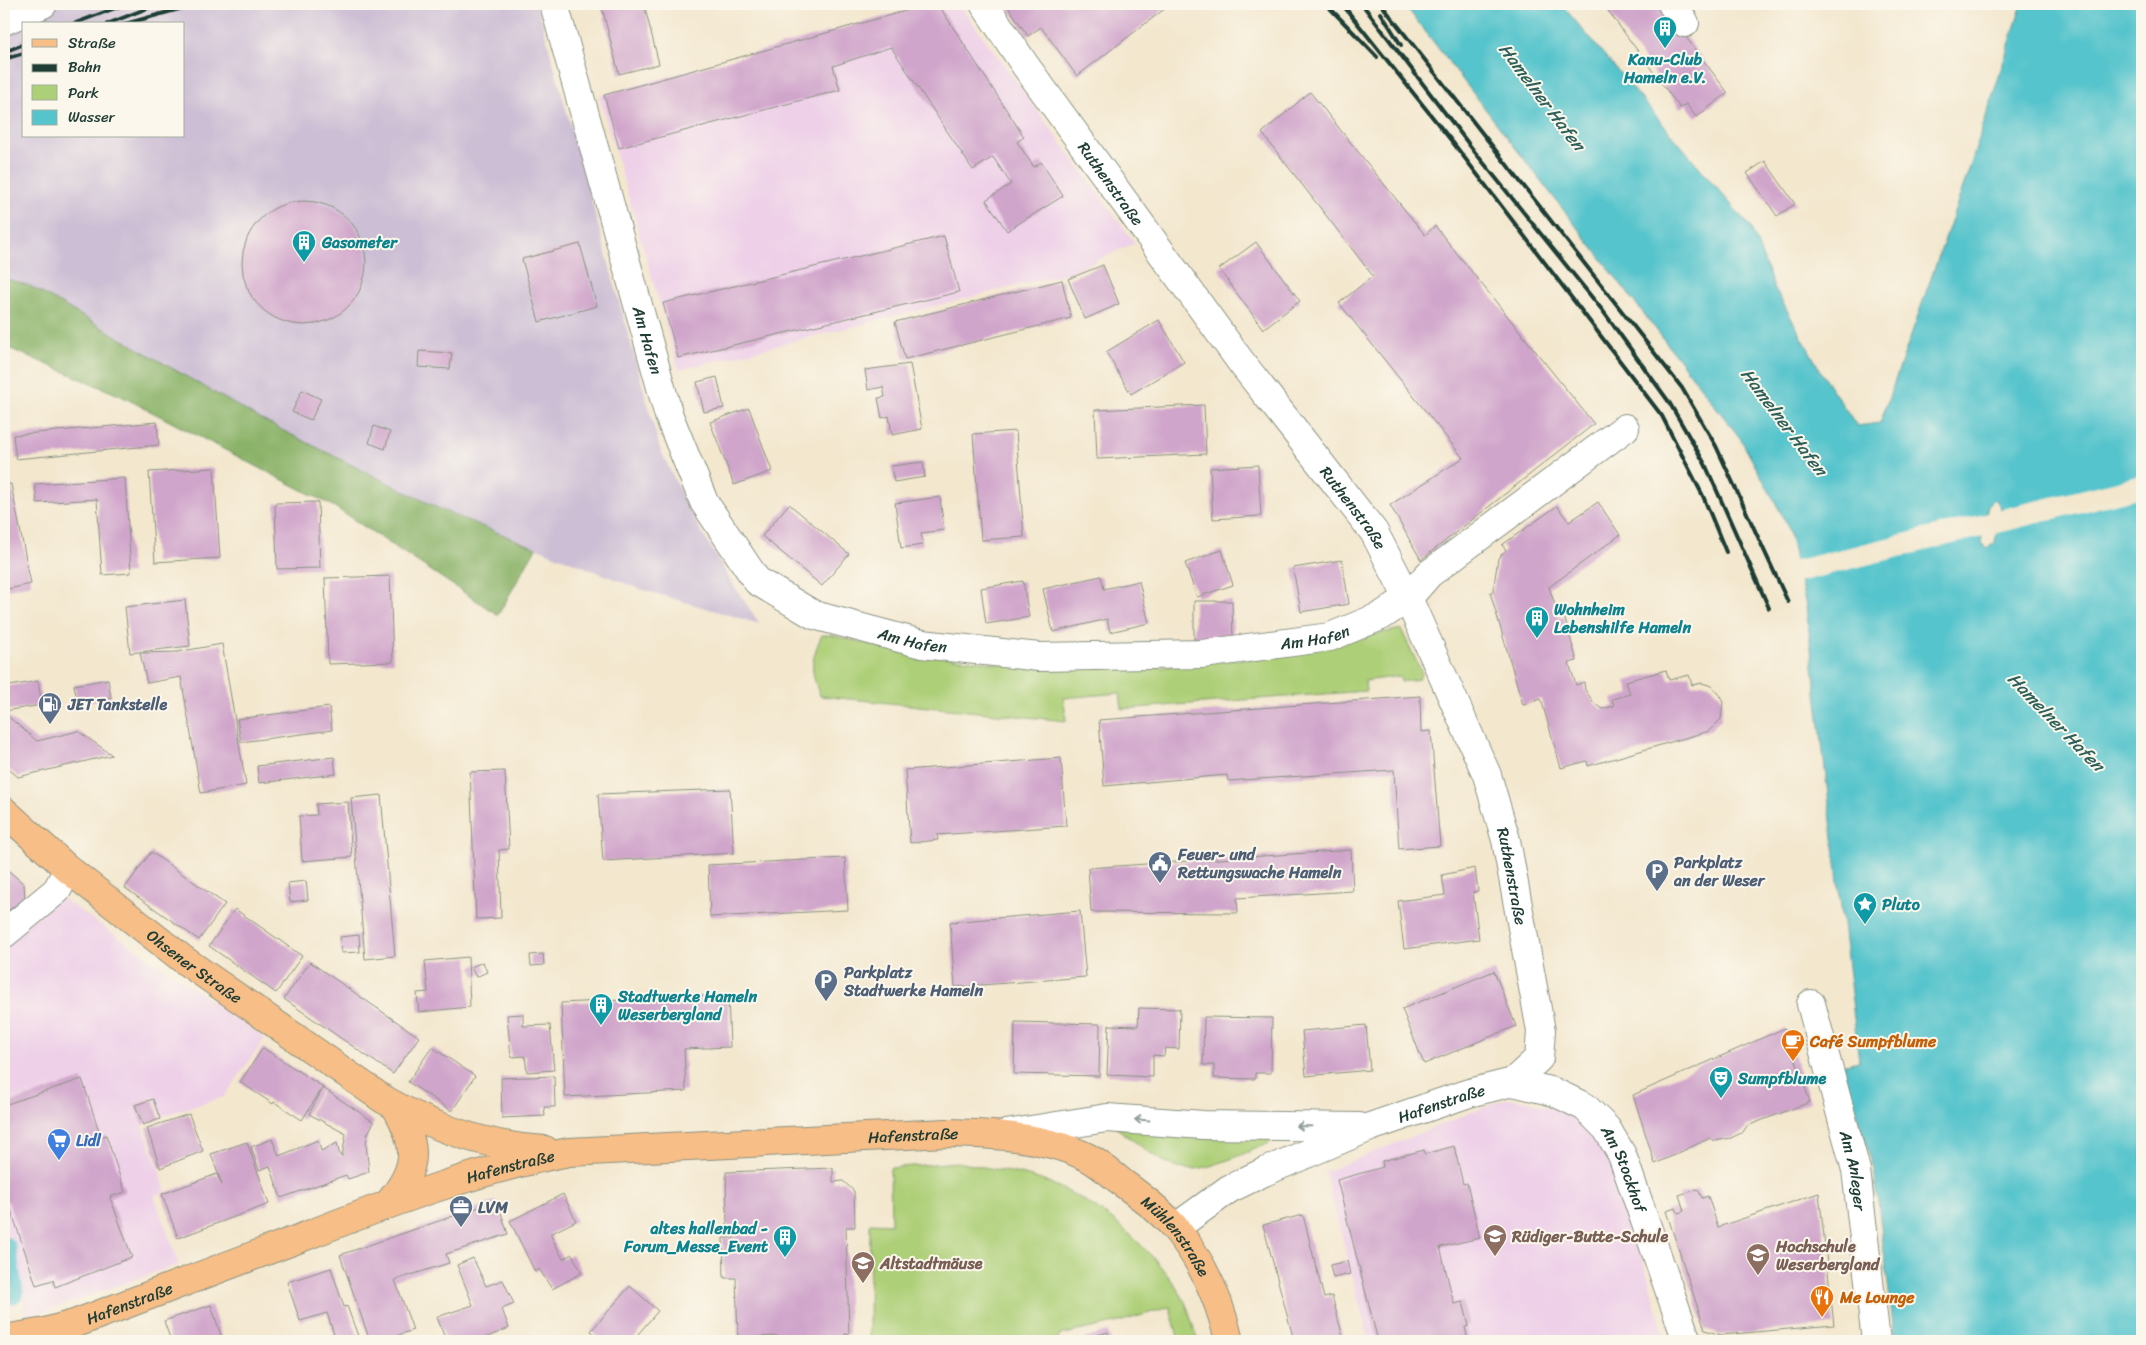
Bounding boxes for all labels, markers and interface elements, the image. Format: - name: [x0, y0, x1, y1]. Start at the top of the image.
- building icon: Kanu-Club Hameln e.V.: [1652, 15, 1678, 49]
- legend: [22, 22, 185, 138]
- text: Straße: [68, 30, 116, 56]
- water label: Hamelner Hafen: [1490, 36, 1595, 160]
- place label: Kanu-Club Hameln e.V.: [1623, 45, 1706, 92]
- text: Bahn: [68, 54, 101, 80]
- text: Park: [68, 80, 99, 106]
- text: Wasser: [68, 104, 116, 130]
- street label: Ruthenstraße: [1070, 135, 1152, 232]
- place label: Gasometer: [321, 228, 398, 257]
- building icon: Gasometer: [291, 229, 317, 263]
- street label: Am Hafen: [624, 301, 671, 378]
- water label: Hamelner Hafen: [1732, 361, 1837, 485]
- street label: Ruthenstraße: [1313, 459, 1395, 555]
- place label: Wohnheim Lebenshilfe Hameln: [1554, 595, 1691, 642]
- building icon: Wohnheim Lebenshilfe Hameln: [1524, 605, 1550, 639]
- street label: Am Hafen: [1278, 616, 1355, 658]
- street label: Am Hafen: [874, 618, 949, 661]
- water label: Hamelner Hafen: [2000, 664, 2114, 781]
- place label: JET Tankstelle: [67, 690, 168, 719]
- fuel station icon: JET Tankstelle: [37, 691, 63, 725]
- street label: Ruthenstraße: [1488, 824, 1536, 927]
- place label: Feuer- und Rettungswache Hameln: [1177, 840, 1342, 887]
- place label: Parkplatz an der Weser: [1673, 848, 1766, 895]
- public building icon: Feuer- und Rettungswache Hameln: [1147, 850, 1173, 884]
- parking icon: Parkplatz an der Weser: [1644, 858, 1670, 892]
- place label: Pluto: [1882, 890, 1921, 919]
- place icon: Pluto: [1852, 891, 1878, 925]
- street label: Ohsener Straße: [140, 921, 249, 1011]
- place label: Parkplatz Stadtwerke Hameln: [843, 958, 984, 1005]
- parking icon: Parkplatz Stadtwerke Hameln: [813, 968, 839, 1002]
- place label: Stadtwerke Hameln Weserbergland: [617, 982, 758, 1029]
- building icon: Stadtwerke Hameln Weserbergland: [588, 992, 614, 1026]
- place label: Café Sumpfblume: [1809, 1027, 1937, 1056]
- cafe icon: Café Sumpfblume: [1780, 1028, 1806, 1062]
- place label: Sumpfblume: [1737, 1064, 1827, 1093]
- theatre icon: Sumpfblume: [1708, 1065, 1734, 1099]
- street label: Hafenstraße: [1394, 1075, 1488, 1131]
- one-way arrow: [1134, 1116, 1150, 1125]
- street label: Hafenstraße: [867, 1118, 959, 1151]
- street label: Am Stockhof: [1593, 1119, 1656, 1218]
- one-way arrow: [1296, 1121, 1312, 1131]
- place label: Lidl: [76, 1126, 102, 1155]
- street label: Am Anleger: [1831, 1126, 1875, 1214]
- supermarket icon: Lidl: [46, 1127, 72, 1161]
- street label: Hafenstraße: [462, 1141, 557, 1192]
- street label: Mühlenstraße: [1135, 1187, 1219, 1282]
- place label: LVM: [478, 1193, 508, 1222]
- office icon: LVM: [448, 1194, 474, 1228]
- place label: altes hallenbad - Forum_Messe_Event: [623, 1214, 769, 1261]
- place label: Rüdiger-Butte-Schule: [1511, 1222, 1669, 1251]
- school or university icon: Rüdiger-Butte-Schule: [1482, 1223, 1508, 1257]
- building icon: altes hallenbad - Forum_Messe_Event: [772, 1224, 798, 1258]
- place label: Hochschule Weserbergland: [1775, 1232, 1881, 1279]
- school or university icon: Hochschule Weserbergland: [1745, 1242, 1771, 1276]
- place label: Altstadtmäuse: [879, 1249, 983, 1278]
- school or university icon: Altstadtmäuse: [850, 1250, 876, 1284]
- street label: Hafenstraße: [82, 1273, 177, 1333]
- place label: Me Lounge: [1839, 1283, 1915, 1312]
- restaurant icon: Me Lounge: [1809, 1284, 1835, 1318]

